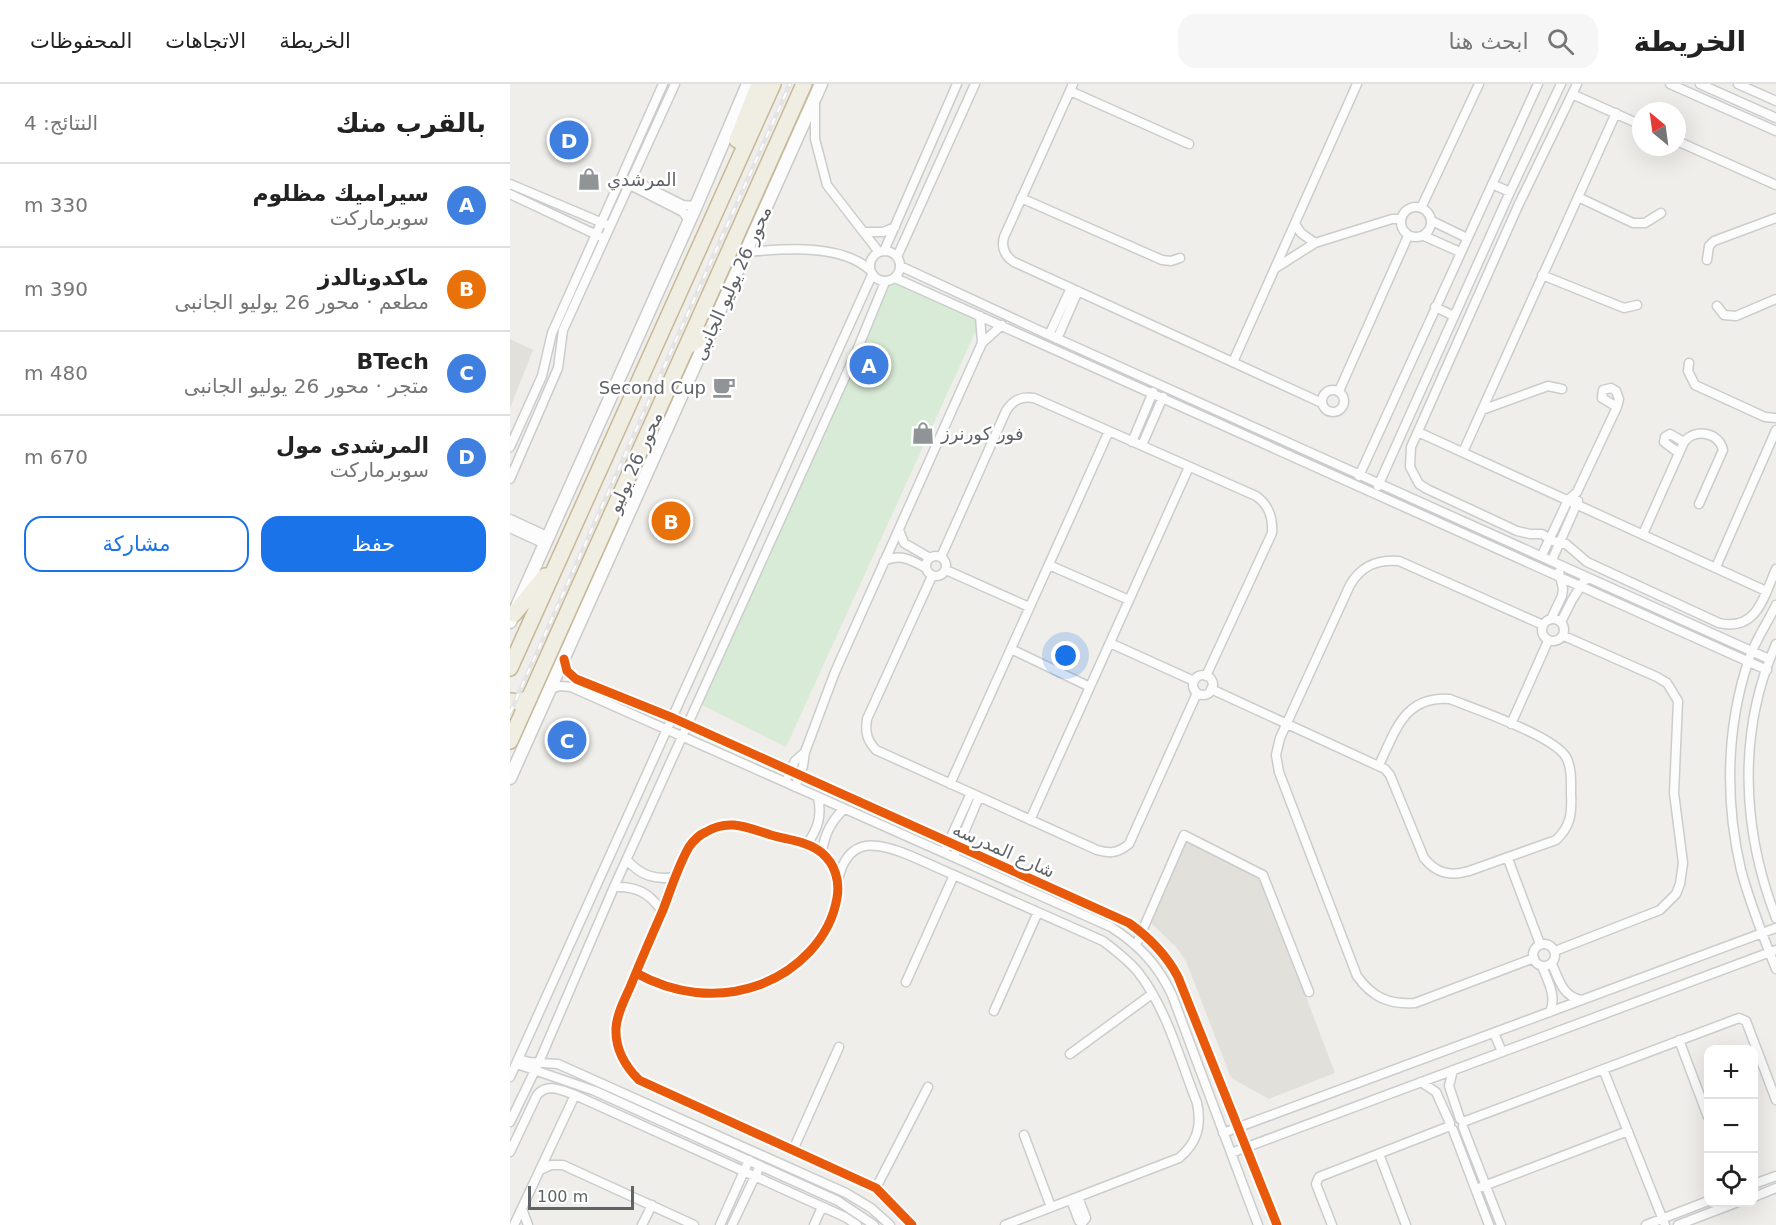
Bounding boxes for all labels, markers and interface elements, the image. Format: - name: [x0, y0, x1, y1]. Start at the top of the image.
- search box: [1178, 14, 1598, 68]
- icon: search: [1544, 25, 1577, 58]
- text: الخريطة: [1634, 25, 1746, 58]
- text: المحفوظات: [30, 29, 132, 53]
- text: الاتجاهات: [165, 29, 246, 53]
- text: الخريطة: [279, 29, 351, 53]
- text: ابحث هنا: [1449, 29, 1529, 54]
- north arrow: [1632, 102, 1686, 156]
- text: بالقرب منك: [336, 108, 486, 138]
- text: النتائج: 4: [24, 111, 98, 135]
- pin: D: [550, 118, 588, 162]
- shop icon: المرشدي: [576, 166, 602, 192]
- place label: المرشدي: [607, 169, 676, 191]
- text: سيراميك مظلوم: [252, 181, 429, 206]
- text: 330 m: [24, 193, 88, 217]
- text: A: [459, 193, 474, 217]
- street label: محور 26 يوليو الجانبى: [688, 202, 776, 364]
- text: سوبرماركت: [330, 206, 429, 230]
- text: ماكدونالدز: [318, 265, 429, 290]
- text: 390 m: [24, 277, 88, 301]
- text: B: [459, 277, 474, 301]
- text: مطعم · محور 26 يوليو الجانبى: [174, 290, 429, 314]
- pin: A: [850, 342, 888, 388]
- text: BTech: [357, 349, 429, 374]
- text: 480 m: [24, 361, 88, 385]
- text: C: [459, 361, 474, 385]
- text: متجر · محور 26 يوليو الجانبى: [184, 374, 429, 398]
- cafe icon: Second Cup: [711, 374, 737, 400]
- place label: Second Cup: [599, 377, 706, 398]
- street label: محور 26 يوليو: [603, 408, 667, 517]
- shop icon: فور كورنرز: [910, 420, 936, 446]
- place label: فور كورنرز: [940, 423, 1024, 445]
- text: المرشدى مول: [276, 433, 429, 458]
- text: 670 m: [24, 445, 88, 469]
- text: D: [458, 445, 475, 469]
- text: سوبرماركت: [330, 458, 429, 482]
- pin: B: [652, 498, 690, 544]
- button: مشاركة: [24, 516, 249, 572]
- button: حفظ: [261, 516, 486, 572]
- your location: [1051, 641, 1080, 670]
- pin: C: [548, 718, 586, 762]
- street label: شارع المدرسه: [949, 818, 1058, 883]
- map controls: [1704, 1045, 1758, 1207]
- button: +: [1704, 1045, 1758, 1099]
- button: −: [1704, 1099, 1758, 1153]
- button: locate: [1704, 1153, 1758, 1207]
- scale bar: [528, 1183, 634, 1210]
- text: 100 m: [537, 1187, 588, 1206]

